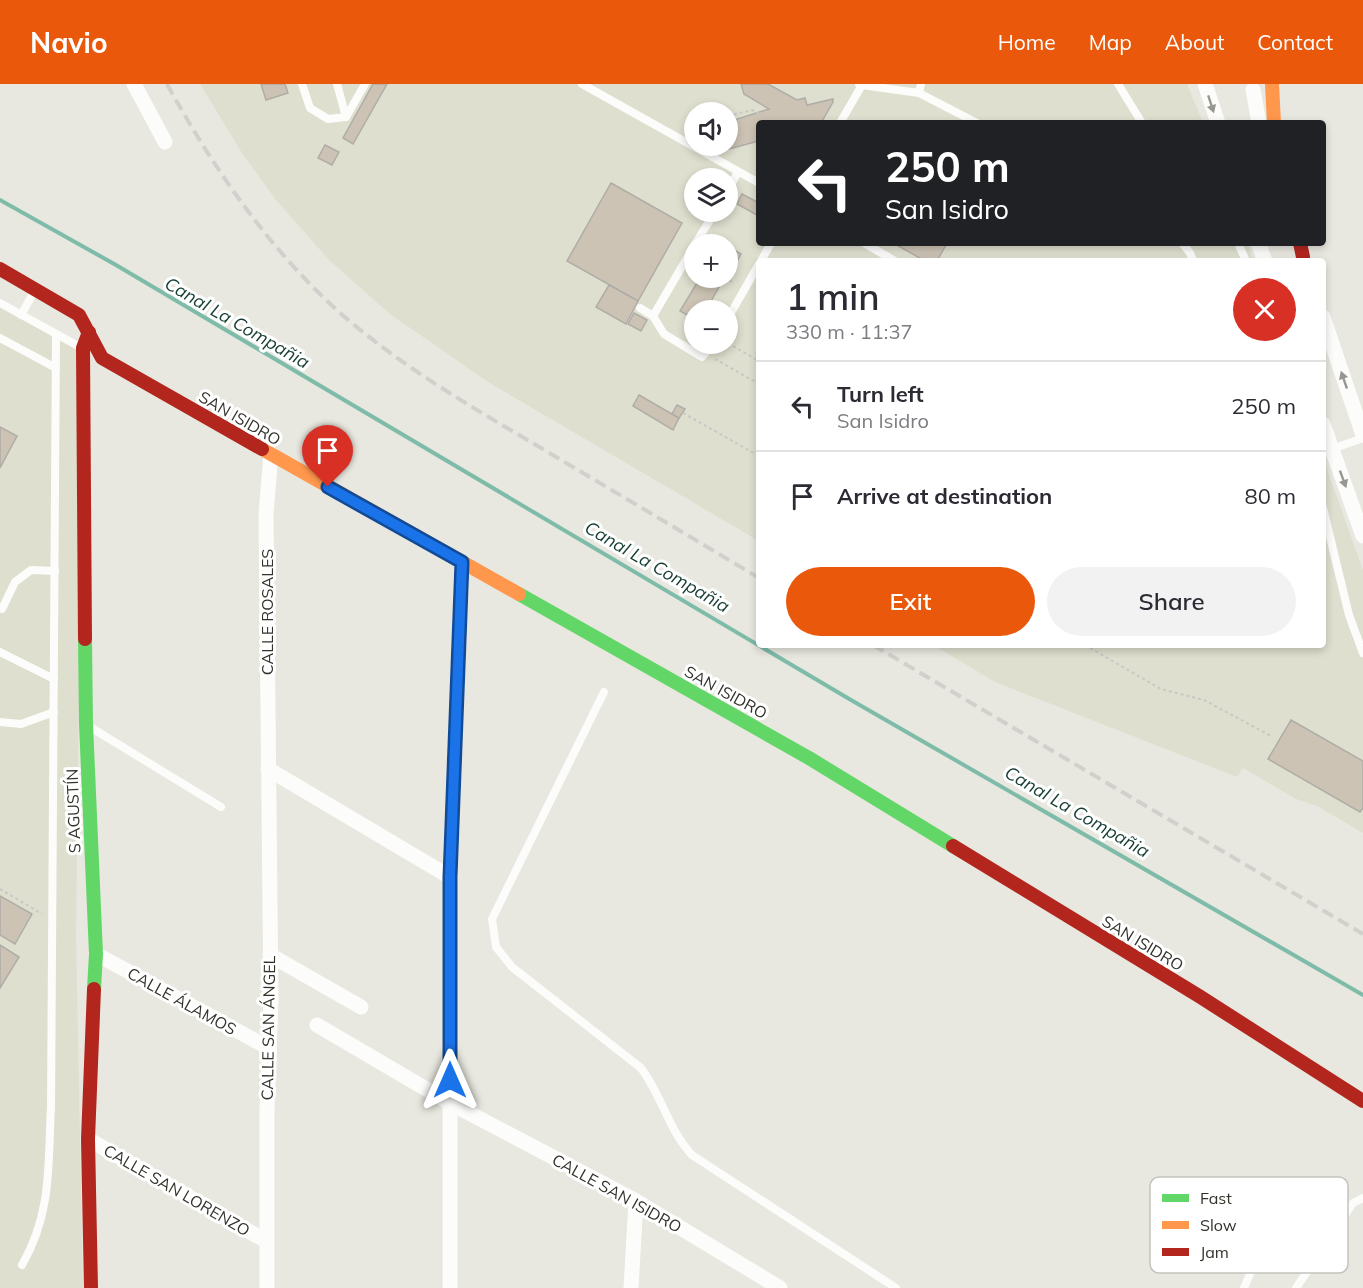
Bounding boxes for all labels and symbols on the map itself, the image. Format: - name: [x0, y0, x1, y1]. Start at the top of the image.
- one-way arrow: [1207, 95, 1217, 113]
- water label: Canal La Compañia: [161, 272, 314, 373]
- one-way arrow: [1339, 371, 1349, 389]
- street label: SAN ISIDRO: [195, 386, 285, 450]
- pin: [302, 425, 353, 487]
- one-way arrow: [1338, 471, 1348, 489]
- water label: Canal La Compañia: [581, 516, 734, 617]
- street label: CALLE ROSALES: [257, 549, 277, 675]
- street label: SAN ISIDRO: [681, 661, 771, 723]
- water label: Canal La Compañia: [1001, 761, 1154, 862]
- street label: S AGUSTÍN: [62, 768, 84, 854]
- street label: SAN ISIDRO: [1099, 911, 1187, 975]
- street label: CALLE SAN ÁNGEL: [257, 955, 279, 1101]
- street label: CALLE ÁLAMOS: [124, 963, 240, 1039]
- position arrow: [418, 1048, 482, 1112]
- street label: CALLE SAN LORENZO: [100, 1140, 254, 1240]
- street label: CALLE SAN ISIDRO: [549, 1149, 685, 1237]
- legend: [1150, 1177, 1348, 1273]
- text: Fast: [1200, 1188, 1232, 1208]
- text: Slow: [1200, 1215, 1237, 1235]
- text: Jam: [1200, 1242, 1229, 1262]

